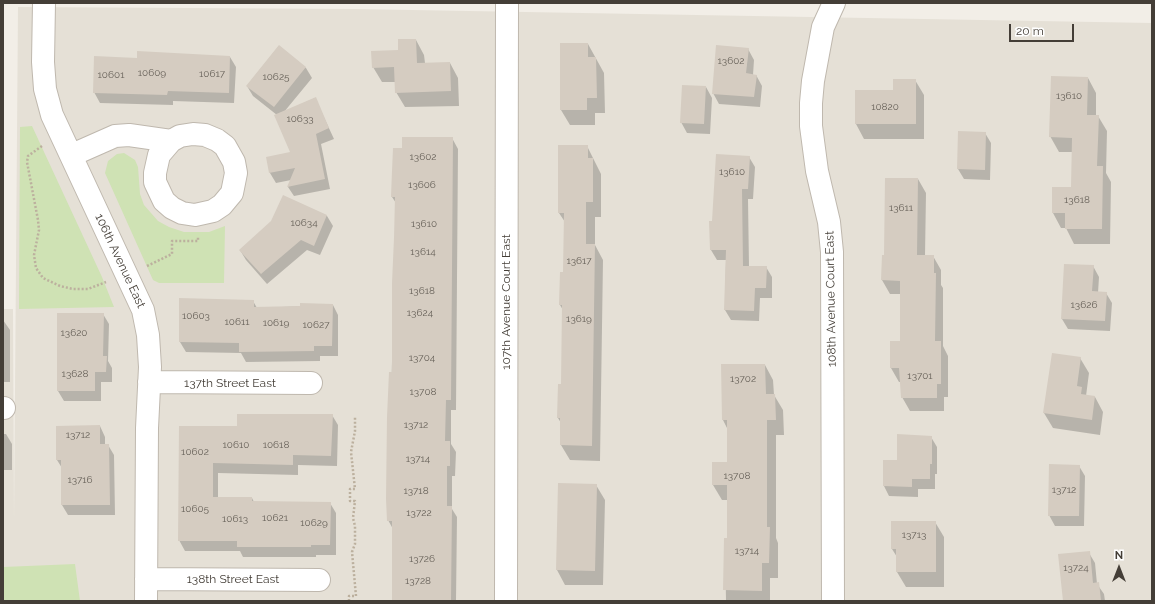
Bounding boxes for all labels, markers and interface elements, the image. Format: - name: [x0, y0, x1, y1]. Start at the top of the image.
- scale bar: [1011, 16, 1076, 42]
- text: 20 m: [1016, 24, 1044, 38]
- house number: 13602: [718, 55, 744, 67]
- house number: 10609: [138, 67, 166, 79]
- house number: 10617: [199, 68, 225, 80]
- house number: 10601: [98, 69, 124, 81]
- house number: 10625: [262, 71, 290, 83]
- house number: 13610: [1056, 90, 1082, 102]
- house number: 10820: [871, 101, 899, 113]
- house number: 10633: [286, 113, 314, 125]
- house number: 13602: [410, 151, 436, 163]
- house number: 13610: [719, 166, 745, 178]
- house number: 13606: [408, 179, 436, 191]
- house number: 13618: [1064, 194, 1090, 206]
- house number: 13611: [889, 202, 913, 214]
- street label: 106th Avenue East: [92, 211, 148, 311]
- house number: 10634: [290, 217, 318, 229]
- house number: 13610: [411, 218, 437, 230]
- street label: 108th Avenue Court East: [823, 231, 839, 367]
- street label: 107th Avenue Court East: [499, 234, 513, 370]
- house number: 13614: [410, 246, 436, 258]
- house number: 13617: [566, 255, 592, 267]
- house number: 13618: [409, 285, 435, 297]
- house number: 13626: [1071, 299, 1097, 311]
- house number: 13624: [407, 307, 433, 319]
- house number: 10603: [182, 310, 210, 322]
- house number: 13619: [566, 313, 592, 325]
- house number: 10611: [225, 316, 249, 328]
- house number: 10619: [263, 317, 289, 329]
- house number: 10627: [303, 319, 329, 331]
- house number: 13620: [61, 327, 87, 339]
- house number: 13704: [409, 352, 435, 364]
- house number: 13628: [62, 368, 88, 380]
- house number: 13701: [907, 370, 933, 382]
- house number: 13702: [730, 373, 756, 385]
- street label: 137th Street East: [184, 376, 276, 390]
- house number: 13708: [410, 386, 436, 398]
- house number: 13712: [404, 419, 428, 431]
- house number: 13712: [66, 429, 90, 441]
- house number: 10610: [223, 439, 249, 451]
- house number: 10618: [263, 439, 289, 451]
- house number: 10602: [181, 446, 209, 458]
- house number: 13714: [406, 453, 430, 465]
- house number: 13708: [724, 470, 750, 482]
- house number: 13716: [67, 474, 93, 486]
- house number: 13712: [1052, 484, 1076, 496]
- house number: 13718: [403, 485, 429, 497]
- house number: 10605: [181, 503, 209, 515]
- house number: 13722: [406, 507, 432, 519]
- house number: 10621: [262, 512, 288, 524]
- house number: 10613: [222, 513, 248, 525]
- house number: 10629: [300, 517, 328, 529]
- house number: 13713: [902, 529, 926, 541]
- house number: 13714: [735, 545, 759, 557]
- north arrow: [1099, 548, 1139, 588]
- text: N: [1115, 549, 1123, 562]
- house number: 13726: [409, 553, 435, 565]
- house number: 13724: [1063, 562, 1089, 574]
- street label: 138th Street East: [187, 572, 279, 586]
- house number: 13728: [405, 575, 431, 587]

